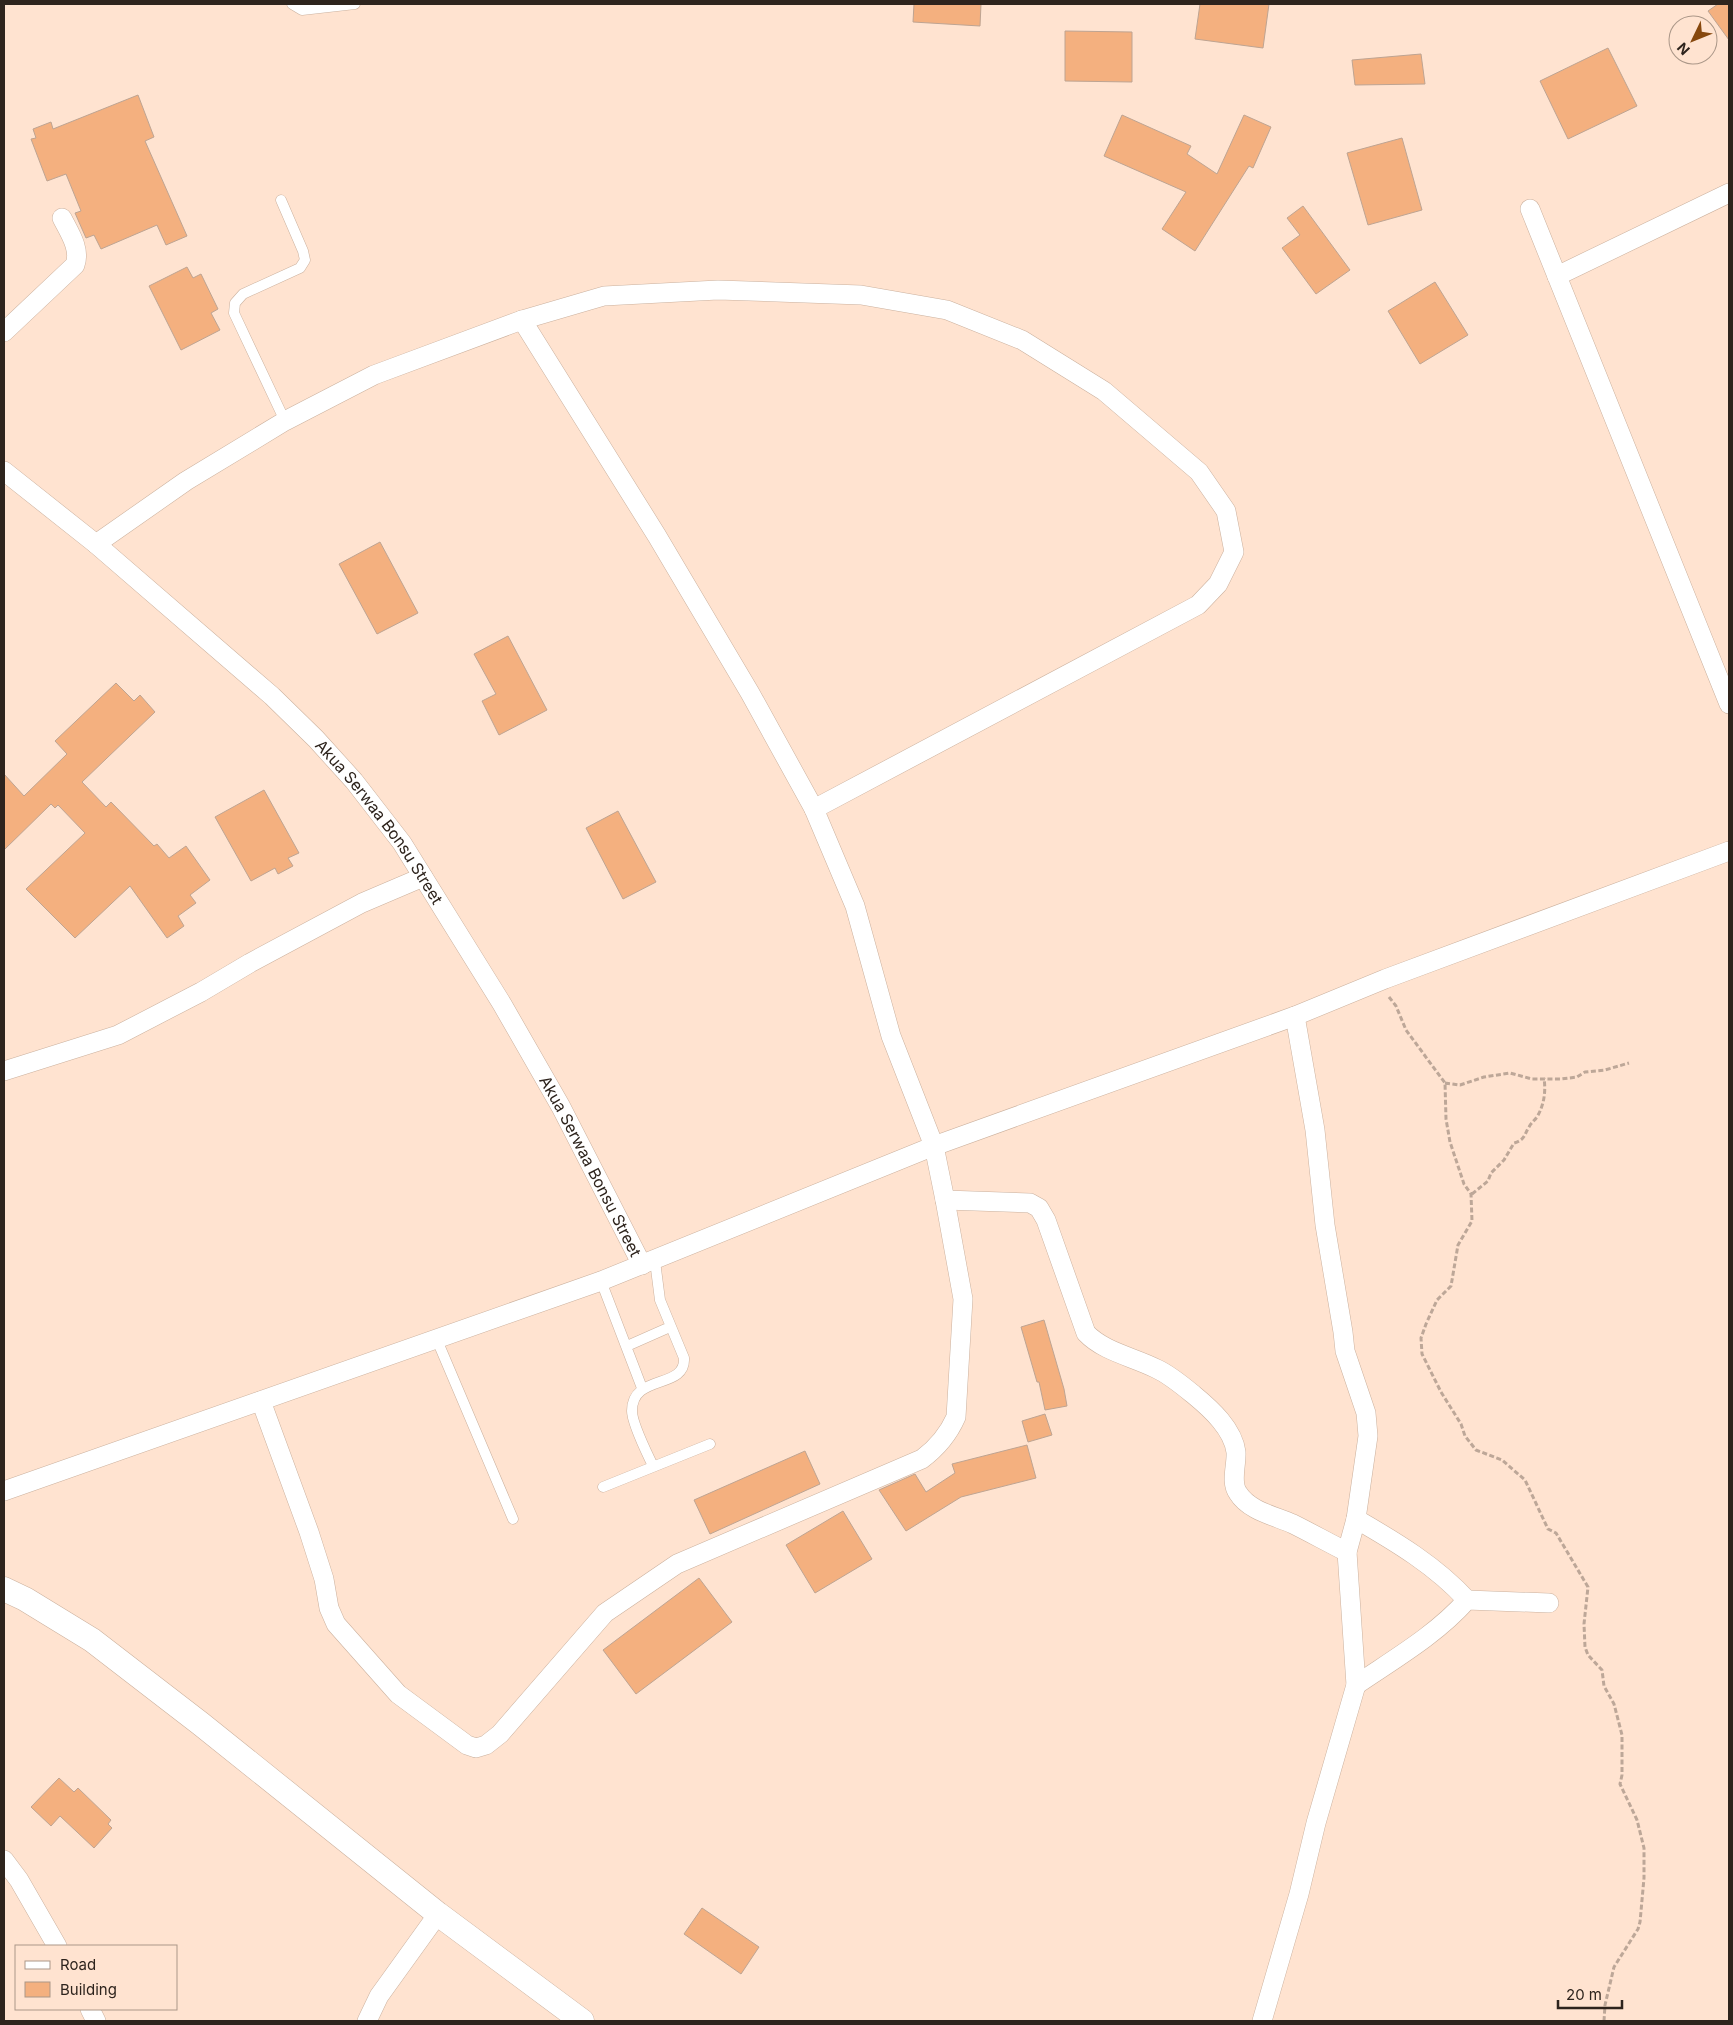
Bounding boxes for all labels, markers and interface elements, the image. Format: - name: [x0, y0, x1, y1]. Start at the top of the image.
- north arrow: [1668, 15, 1718, 65]
- text: N: [1673, 40, 1693, 59]
- street label: Akua Serwaa Bonsu Street: [311, 735, 447, 908]
- street label: Akua Serwaa Bonsu Street: [535, 1072, 646, 1260]
- legend: [15, 1945, 178, 2010]
- text: Road: [60, 1955, 96, 1974]
- scale bar: [1558, 1978, 1622, 2010]
- text: Building: [60, 1980, 117, 1999]
- text: 20 m: [1566, 1985, 1602, 2004]

